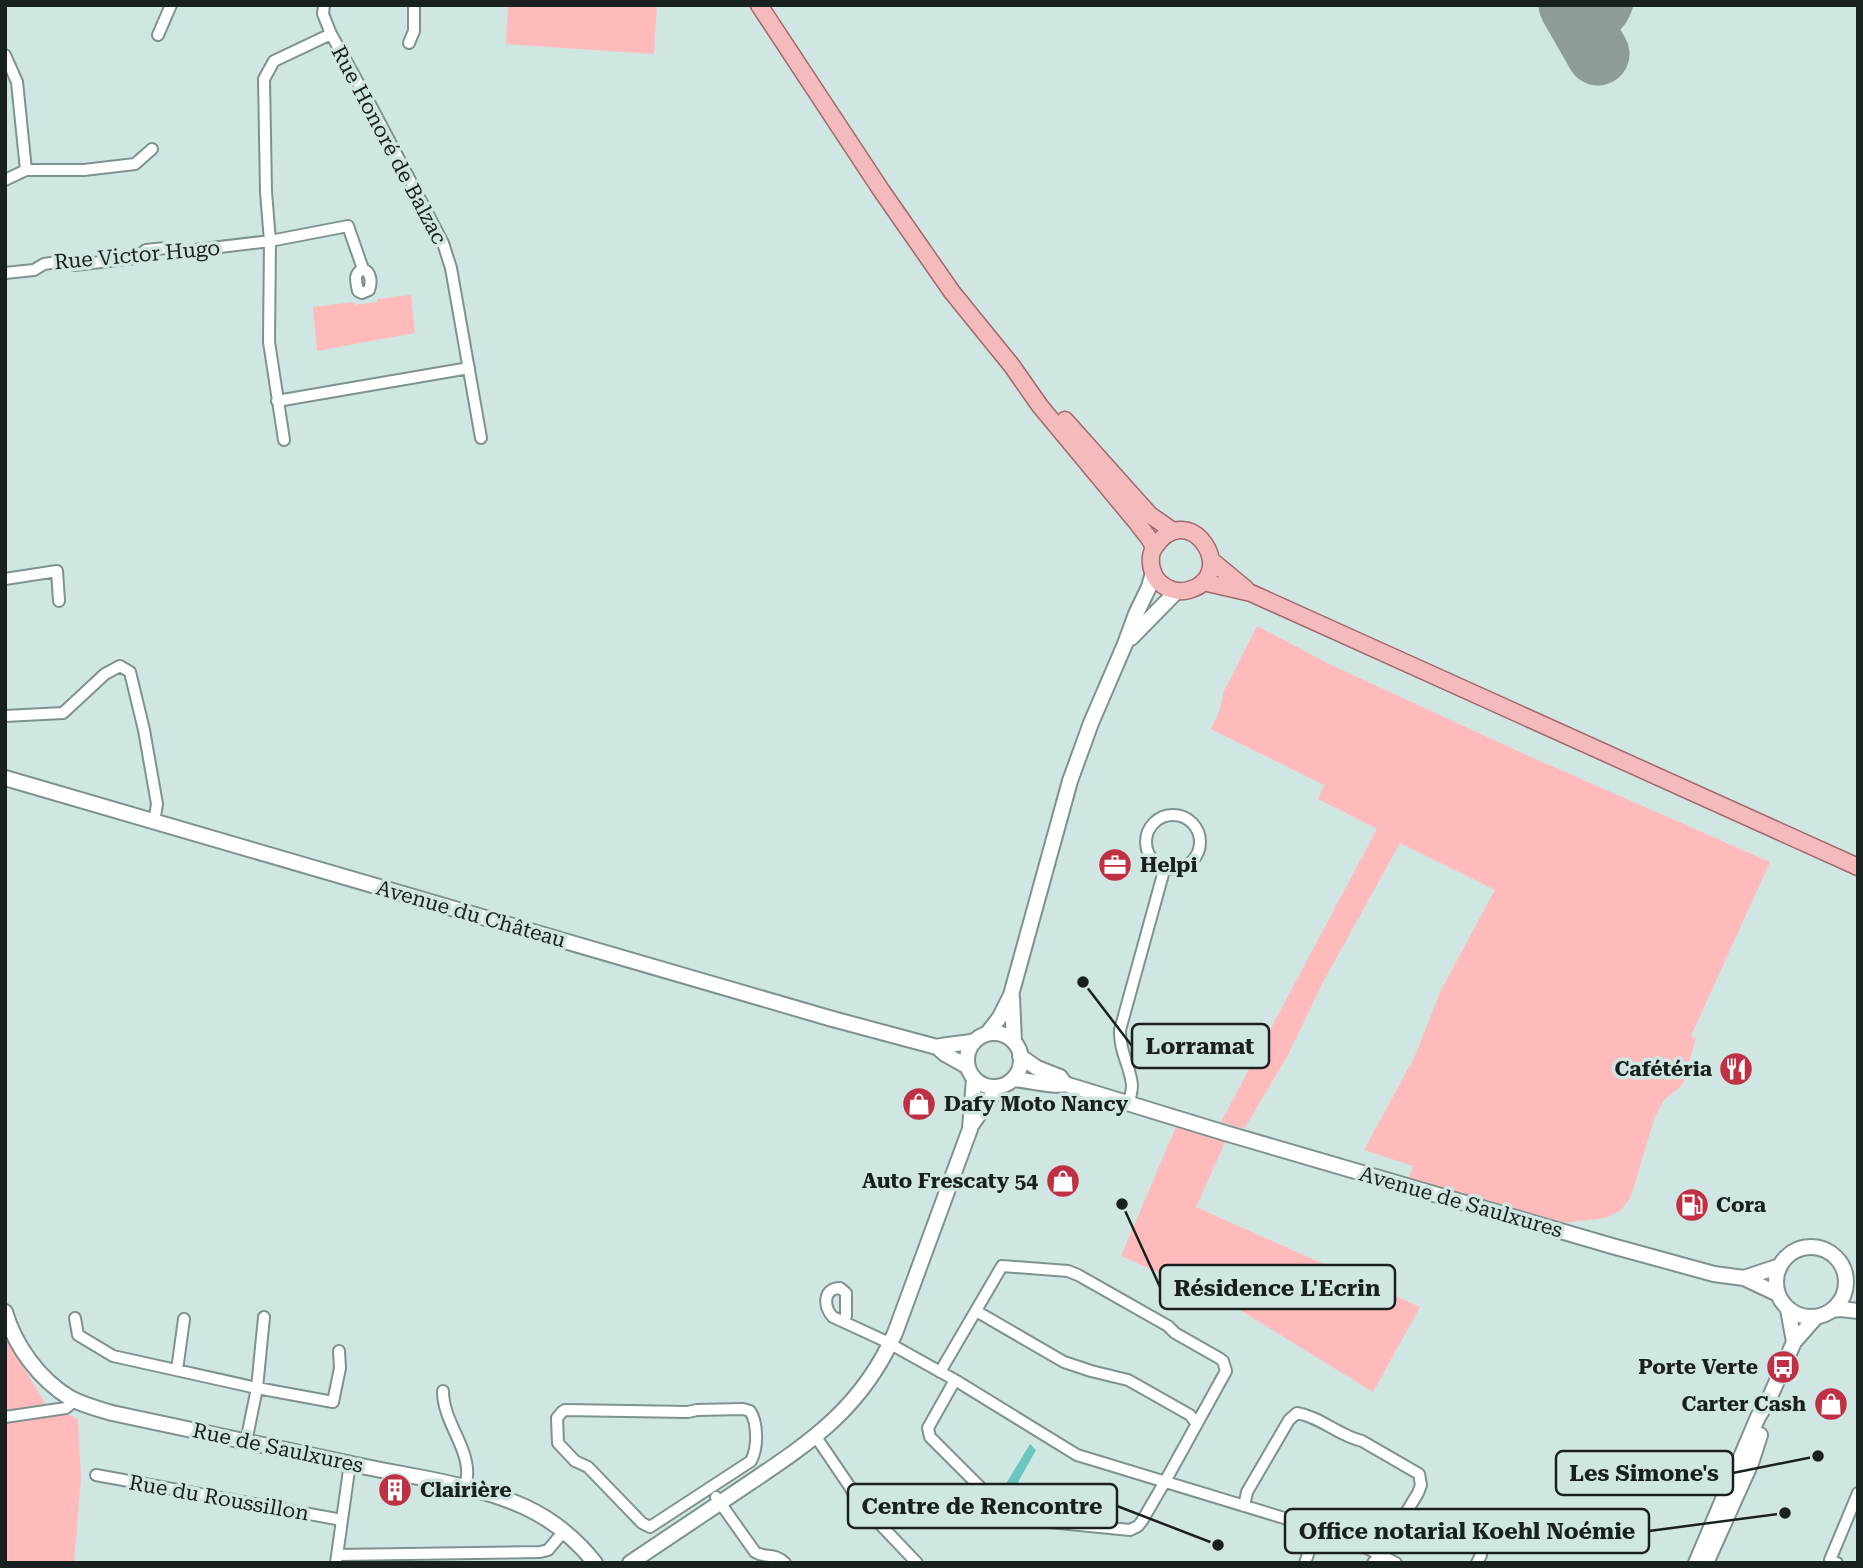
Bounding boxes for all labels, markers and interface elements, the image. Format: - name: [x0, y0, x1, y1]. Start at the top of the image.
- street label: Rue Honoré de Balzac: [327, 42, 452, 248]
- street label: Rue Victor Hugo: [53, 236, 221, 274]
- office icon: Helpi: [1096, 846, 1134, 884]
- place label: Helpi: [1140, 853, 1197, 877]
- street label: Avenue du Château: [374, 875, 568, 953]
- callout: Lorramat: [1132, 1024, 1269, 1068]
- text: Lorramat: [1146, 1033, 1254, 1060]
- restaurant icon: Cafétéria: [1717, 1050, 1755, 1088]
- place label: Cafétéria: [1615, 1057, 1713, 1081]
- shop icon: Dafy Moto Nancy: [900, 1085, 938, 1123]
- place label: Dafy Moto Nancy: [944, 1092, 1129, 1116]
- street label: Avenue de Saulxures: [1357, 1161, 1565, 1243]
- shop icon: Auto Frescaty 54: [1044, 1162, 1082, 1200]
- place label: Auto Frescaty 54: [862, 1169, 1038, 1193]
- fuel station icon: Cora: [1673, 1186, 1711, 1224]
- place label: Cora: [1716, 1193, 1767, 1217]
- callout: Résidence L'Ecrin: [1160, 1265, 1395, 1309]
- text: Résidence L'Ecrin: [1174, 1275, 1381, 1302]
- bus stop icon: Porte Verte: [1764, 1348, 1802, 1386]
- place label: Porte Verte: [1638, 1355, 1758, 1379]
- shop icon: Carter Cash: [1812, 1385, 1850, 1423]
- place label: Carter Cash: [1682, 1392, 1806, 1416]
- street label: Rue de Saulxures: [191, 1418, 365, 1478]
- callout: Les Simone's: [1556, 1451, 1733, 1495]
- text: Les Simone's: [1569, 1460, 1719, 1487]
- street label: Rue du Roussillon: [127, 1470, 311, 1526]
- building icon: Clairière: [376, 1471, 414, 1509]
- place label: Clairière: [420, 1478, 512, 1502]
- callout: Centre de Rencontre: [848, 1484, 1117, 1528]
- text: Centre de Rencontre: [861, 1493, 1103, 1520]
- callout: Office notarial Koehl Noémie: [1285, 1509, 1649, 1553]
- text: Office notarial Koehl Noémie: [1299, 1518, 1635, 1545]

